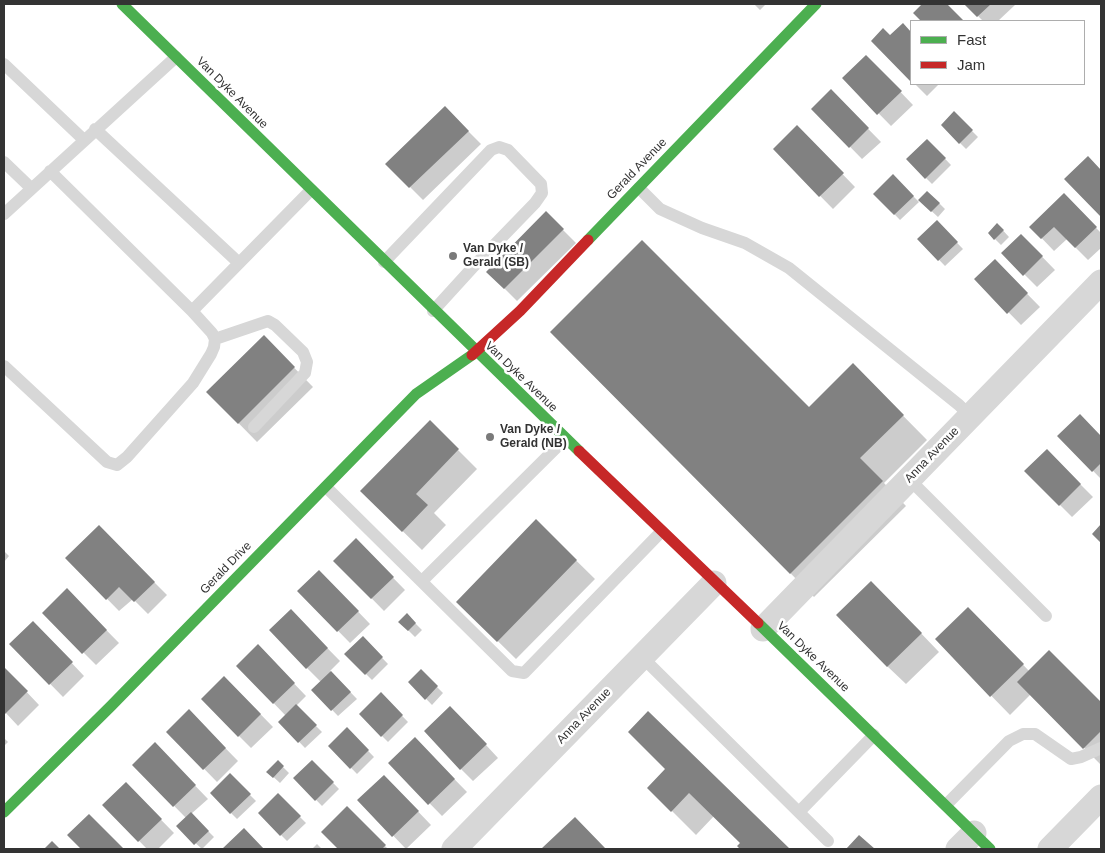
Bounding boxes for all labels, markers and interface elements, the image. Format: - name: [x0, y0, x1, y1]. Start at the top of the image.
- legend: [910, 20, 1085, 85]
- text: Fast: [957, 31, 986, 48]
- street label: Van Dyke Avenue: [193, 54, 271, 132]
- text: Jam: [957, 56, 985, 73]
- street label: Gerald Avenue: [604, 135, 670, 203]
- place label: Van Dyke / Gerald (SB): [463, 242, 529, 270]
- marker: Van Dyke / Gerald (SB): [447, 250, 459, 262]
- street label: Van Dyke Avenue: [482, 339, 560, 415]
- place label: Van Dyke / Gerald (NB): [500, 423, 567, 451]
- street label: Anna Avenue: [902, 424, 962, 486]
- marker: Van Dyke / Gerald (NB): [484, 431, 496, 443]
- street label: Gerald Drive: [197, 539, 255, 597]
- street label: Van Dyke Avenue: [774, 619, 852, 695]
- street label: Anna Avenue: [554, 685, 614, 747]

